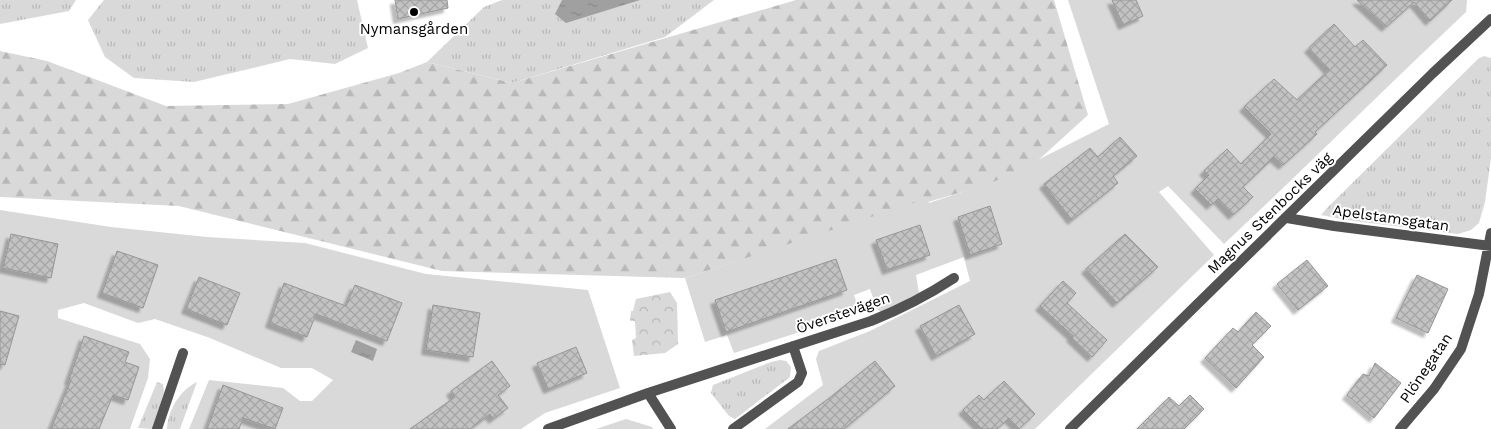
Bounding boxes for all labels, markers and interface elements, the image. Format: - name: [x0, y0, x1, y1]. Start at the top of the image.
- marker: Nymansgården: [408, 6, 420, 18]
- place label: Nymansgården: [360, 20, 468, 38]
- street label: Magnus Stenbocks väg: [1204, 149, 1336, 277]
- street label: Apelstamsgatan: [1331, 201, 1451, 235]
- street label: Överstevägen: [794, 289, 892, 337]
- street label: Plönegatan: [1396, 329, 1456, 407]

